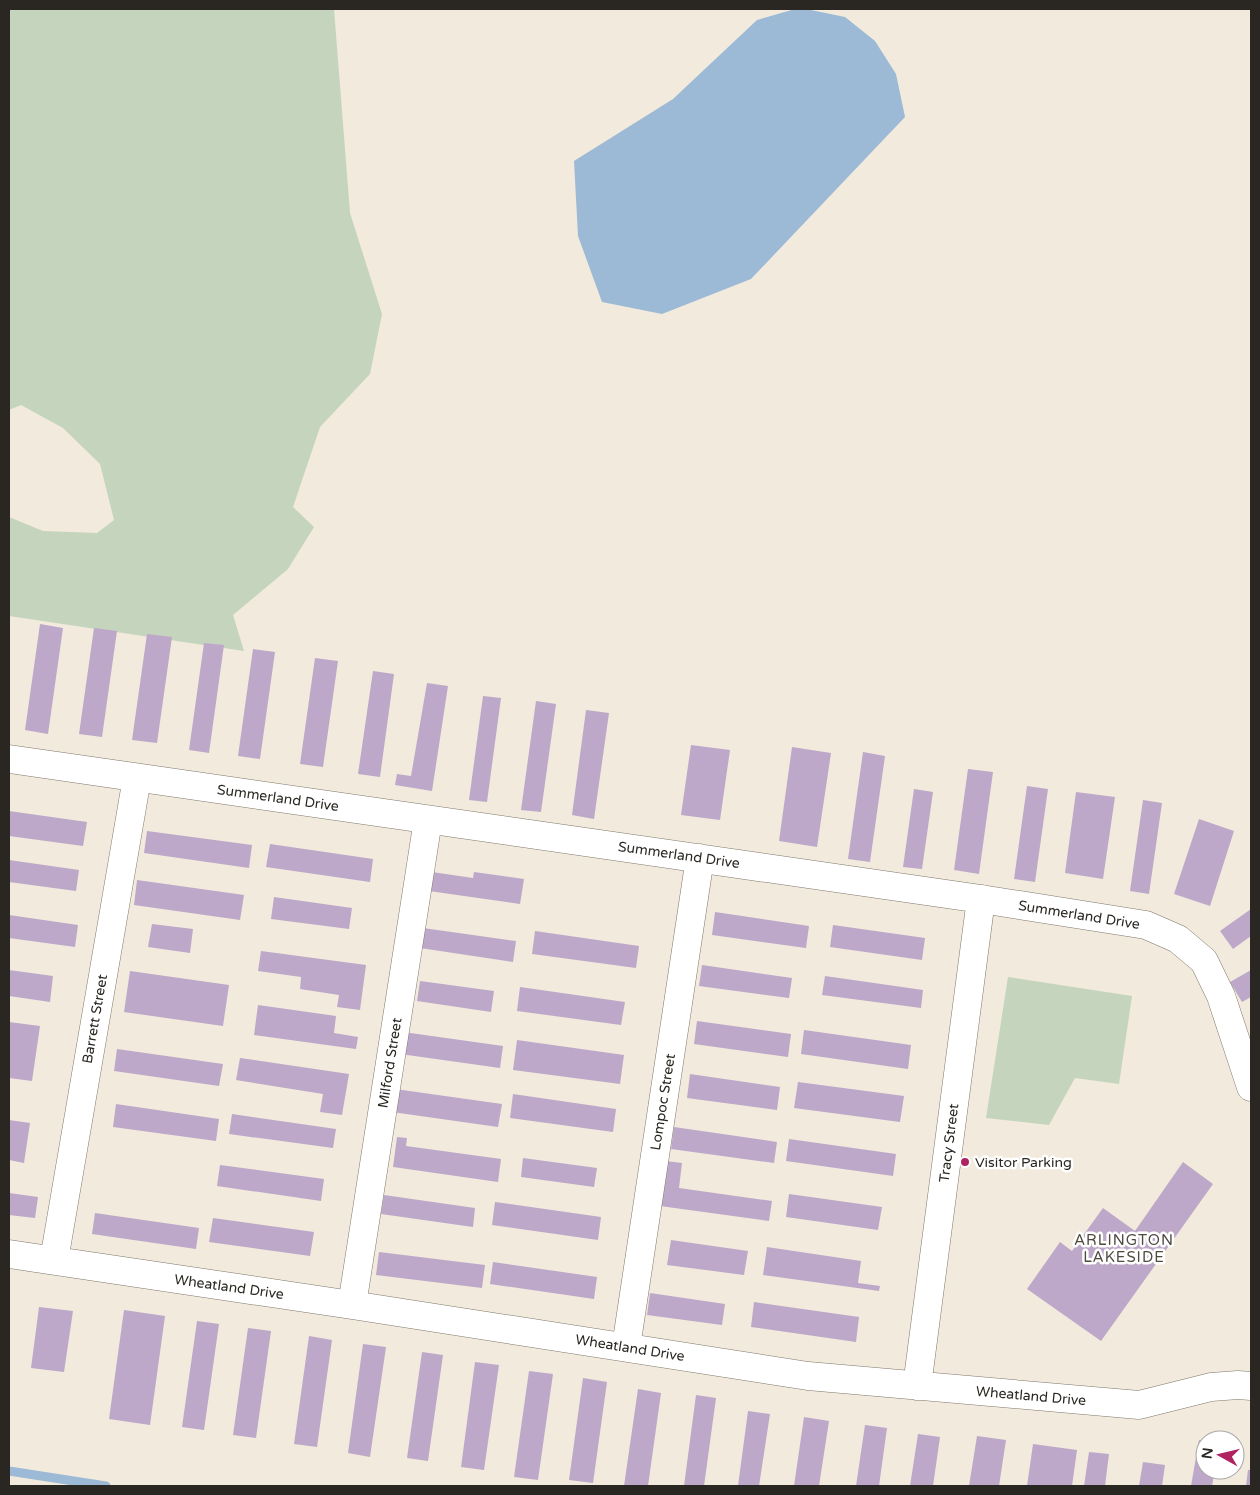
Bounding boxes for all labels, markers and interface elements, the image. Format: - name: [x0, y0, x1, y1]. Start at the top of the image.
- street label: Summerland Drive: [216, 781, 340, 815]
- street label: Summerland Drive: [617, 838, 741, 872]
- street label: Summerland Drive: [1017, 897, 1141, 933]
- street label: Barrett Street: [79, 972, 111, 1065]
- street label: Milford Street: [374, 1016, 406, 1109]
- street label: Lompoc Street: [647, 1052, 679, 1152]
- street label: Tracy Street: [936, 1102, 962, 1184]
- place label: Visitor Parking: [975, 1154, 1072, 1171]
- marker: Visitor Parking: [959, 1156, 971, 1168]
- district label: ARLINGTON LAKESIDE: [1074, 1231, 1174, 1266]
- street label: Wheatland Drive: [173, 1271, 285, 1303]
- street label: Wheatland Drive: [574, 1331, 686, 1365]
- street label: Wheatland Drive: [975, 1383, 1087, 1409]
- north arrow: [1195, 1430, 1245, 1480]
- text: N: [1198, 1447, 1217, 1460]

